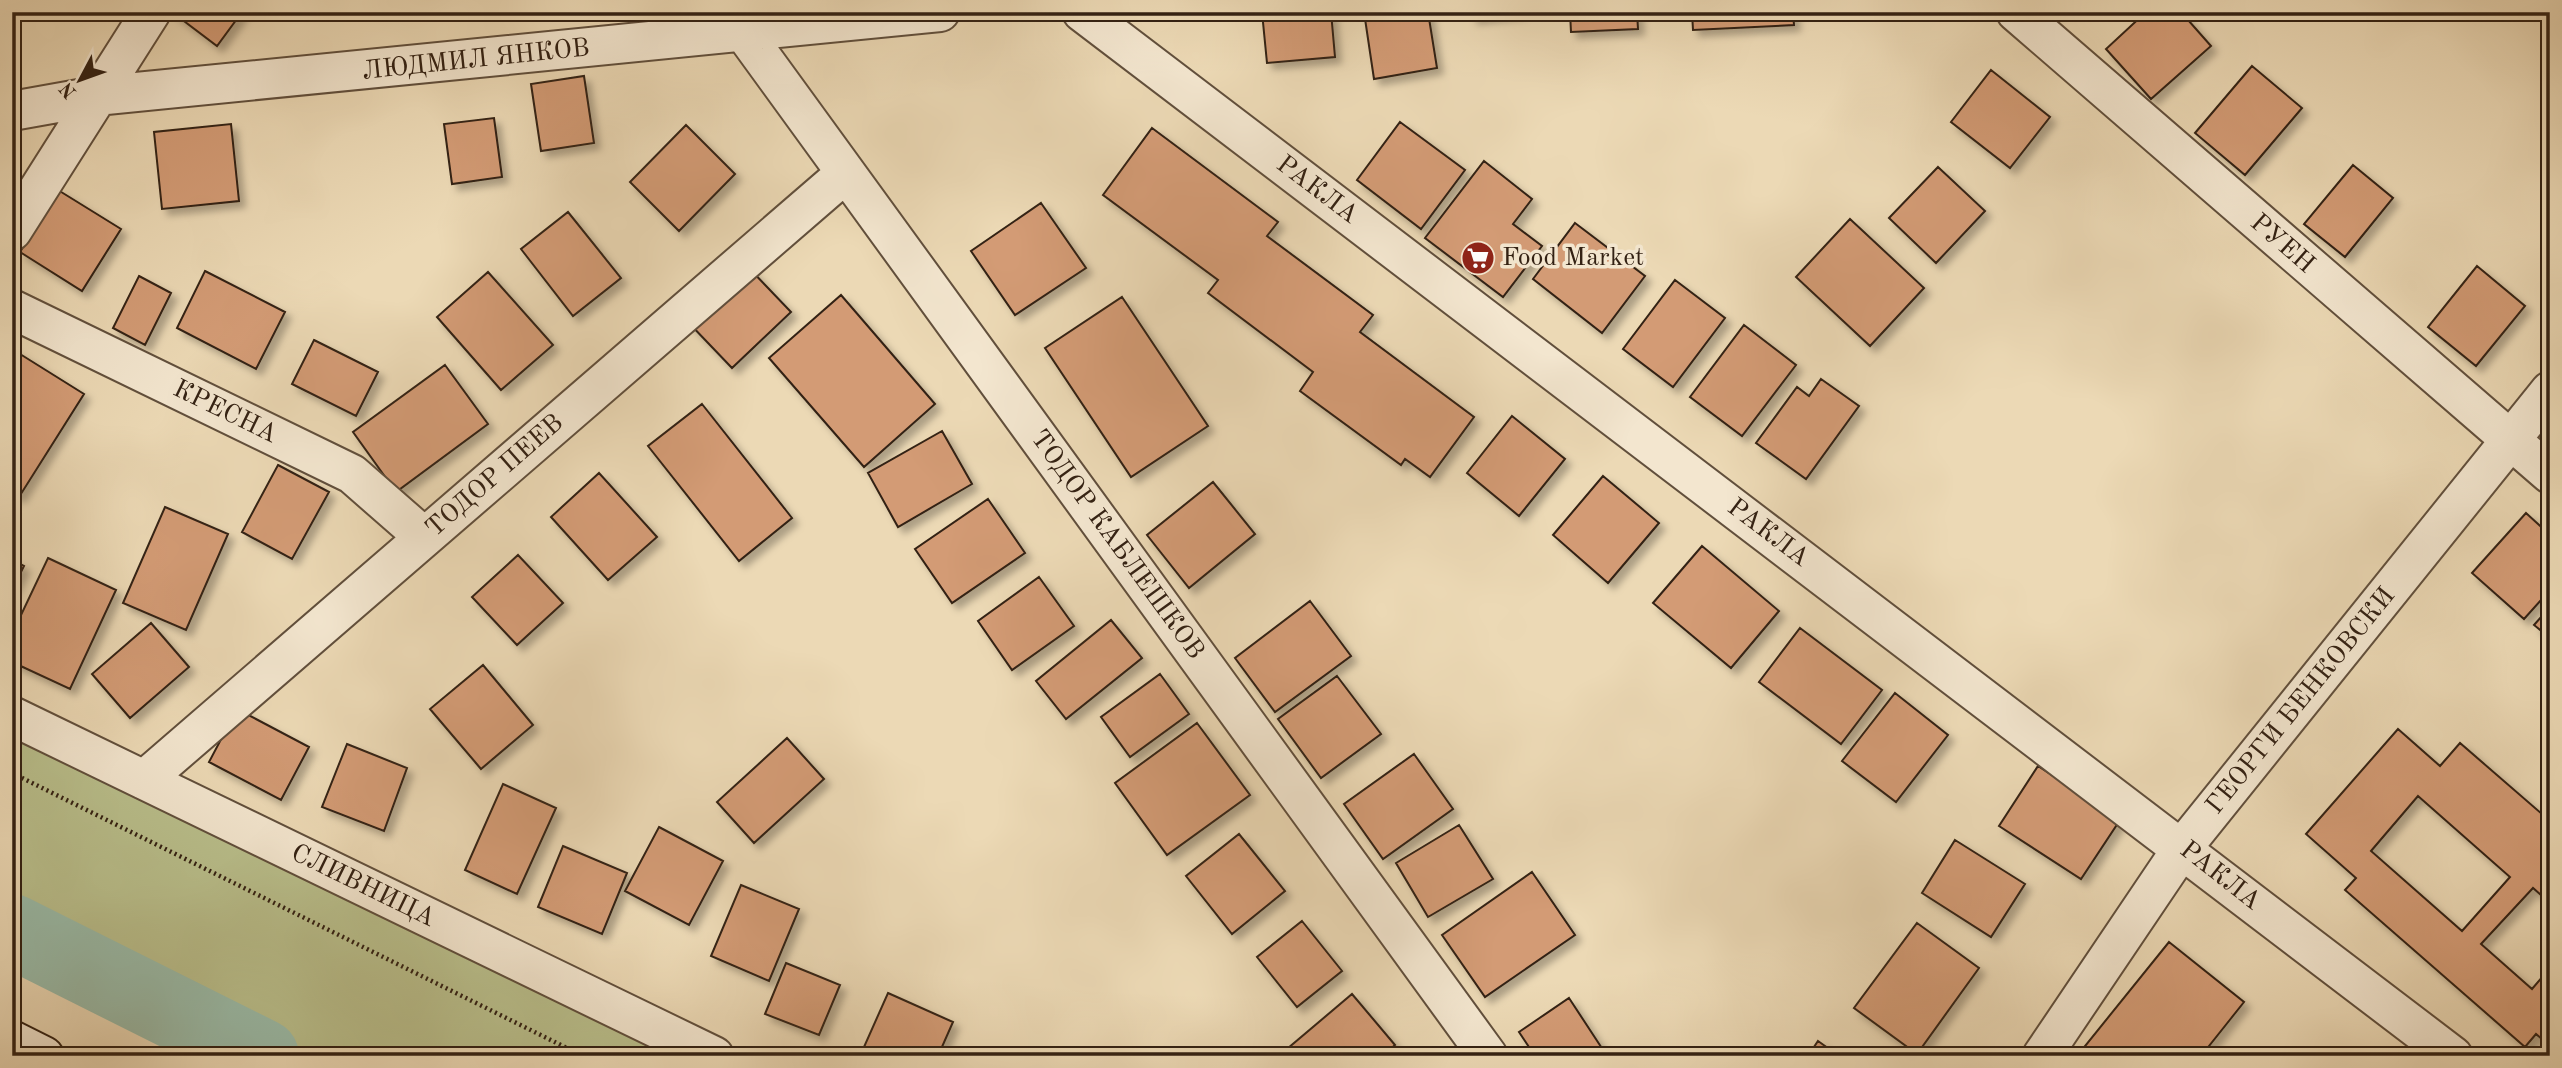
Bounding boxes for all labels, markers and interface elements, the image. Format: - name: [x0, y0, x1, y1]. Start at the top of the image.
- street label: ЛЮДМИЛ ЯНКОВ: [361, 35, 591, 85]
- north arrow: [46, 46, 116, 116]
- text: N: [57, 77, 81, 101]
- street label: РАКЛА: [1271, 151, 1363, 229]
- street label: РУЕН: [2245, 209, 2319, 279]
- supermarket icon: Food Market: [1459, 239, 1497, 277]
- place label: Food Market: [1502, 245, 1644, 271]
- street label: КРЕСНА: [169, 376, 281, 448]
- street label: ТОДОР ПЕЕВ: [421, 410, 569, 542]
- street label: ТОДОР КАБЛЕШКОВ: [1025, 426, 1209, 664]
- street label: РАКЛА: [1722, 494, 1814, 572]
- street label: ГЕОРГИ БЕНКОВСКИ: [2202, 583, 2400, 819]
- street label: РАКЛА: [2175, 837, 2265, 915]
- street label: СЛИВНИЦА: [287, 840, 439, 932]

